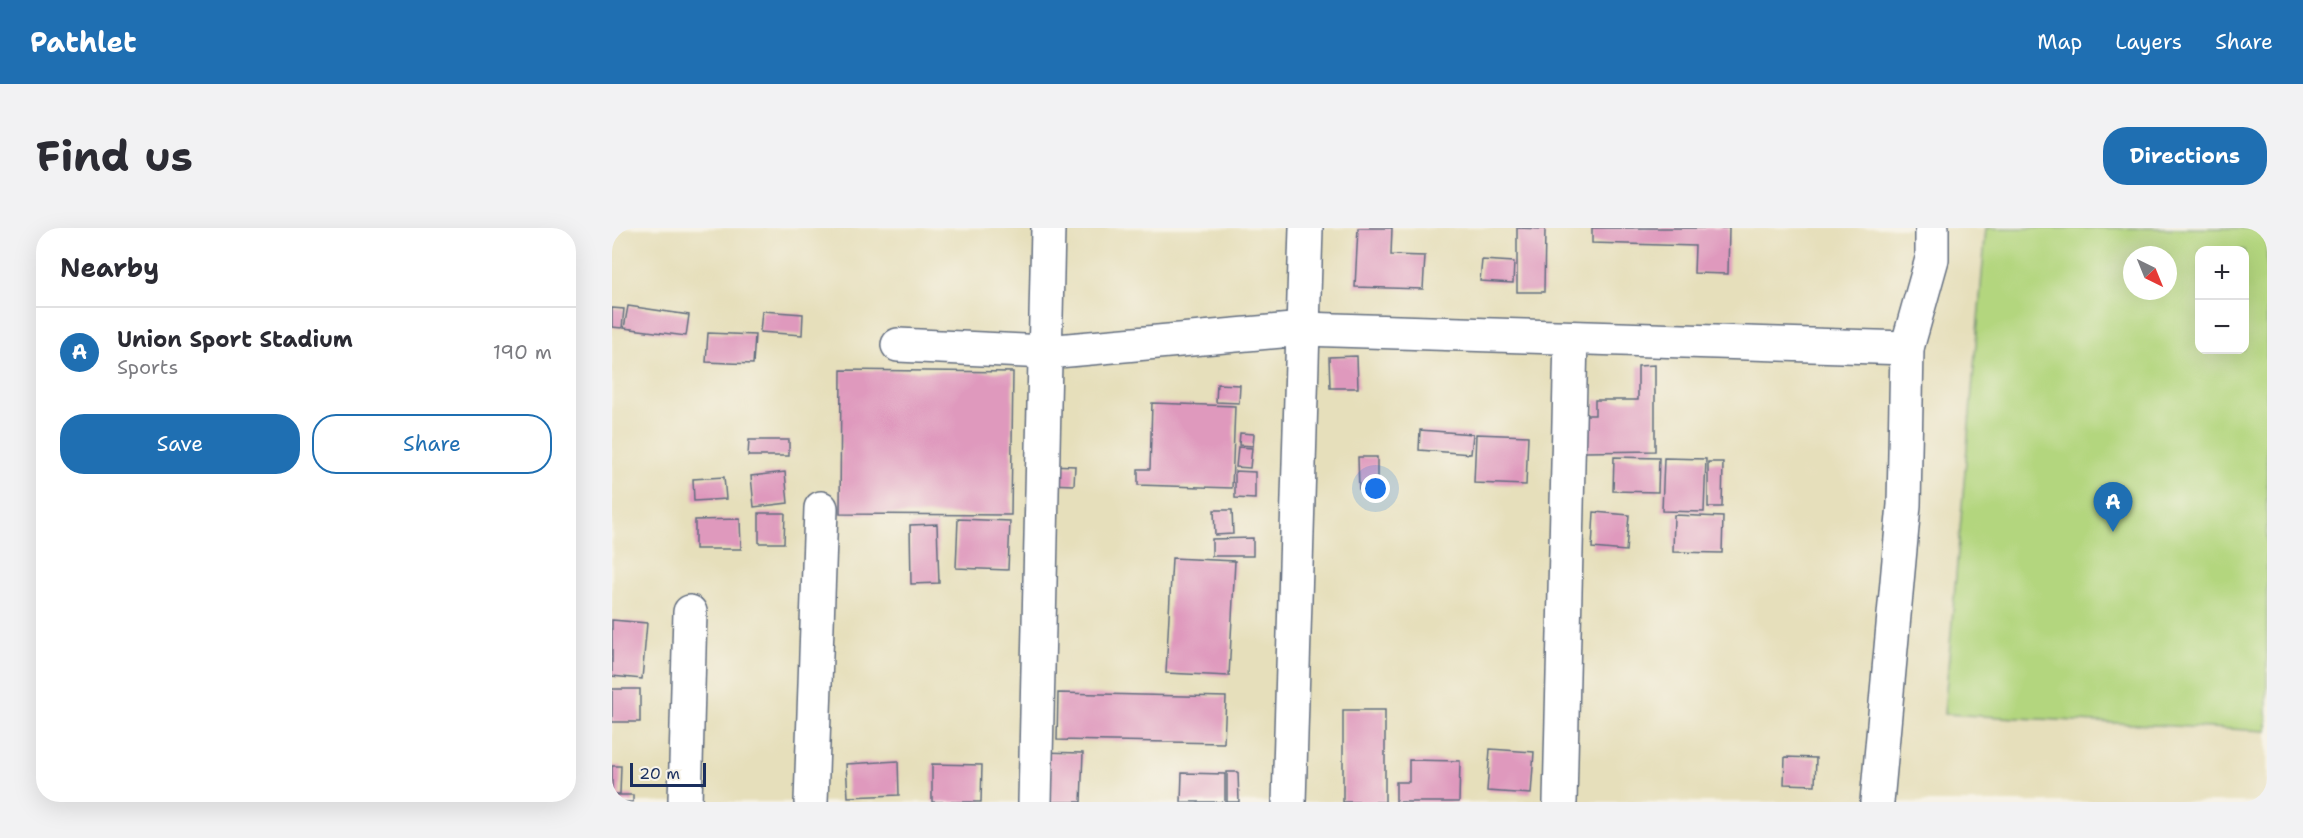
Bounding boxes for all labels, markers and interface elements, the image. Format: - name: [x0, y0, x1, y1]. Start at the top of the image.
- text: Pathlet: [30, 23, 137, 61]
- text: Map: [2037, 28, 2082, 56]
- text: Layers: [2115, 28, 2182, 56]
- text: Share: [2215, 28, 2273, 56]
- button: Directions: [2103, 127, 2267, 185]
- text: Find us: [36, 128, 193, 184]
- north arrow: [2123, 246, 2177, 300]
- map controls: [2195, 246, 2249, 354]
- button: +: [2195, 246, 2249, 300]
- text: Nearby: [60, 250, 159, 285]
- button: −: [2195, 300, 2249, 354]
- text: Union Sport Stadium: [117, 325, 353, 354]
- text: A: [72, 339, 87, 365]
- text: 190 m: [493, 339, 552, 365]
- text: Sports: [117, 354, 178, 380]
- button: Save: [60, 414, 300, 474]
- button: Share: [312, 414, 552, 474]
- your location: [1361, 474, 1390, 503]
- pin: A: [2094, 482, 2132, 532]
- scale bar: [630, 760, 706, 788]
- text: 20 m: [639, 763, 680, 784]

